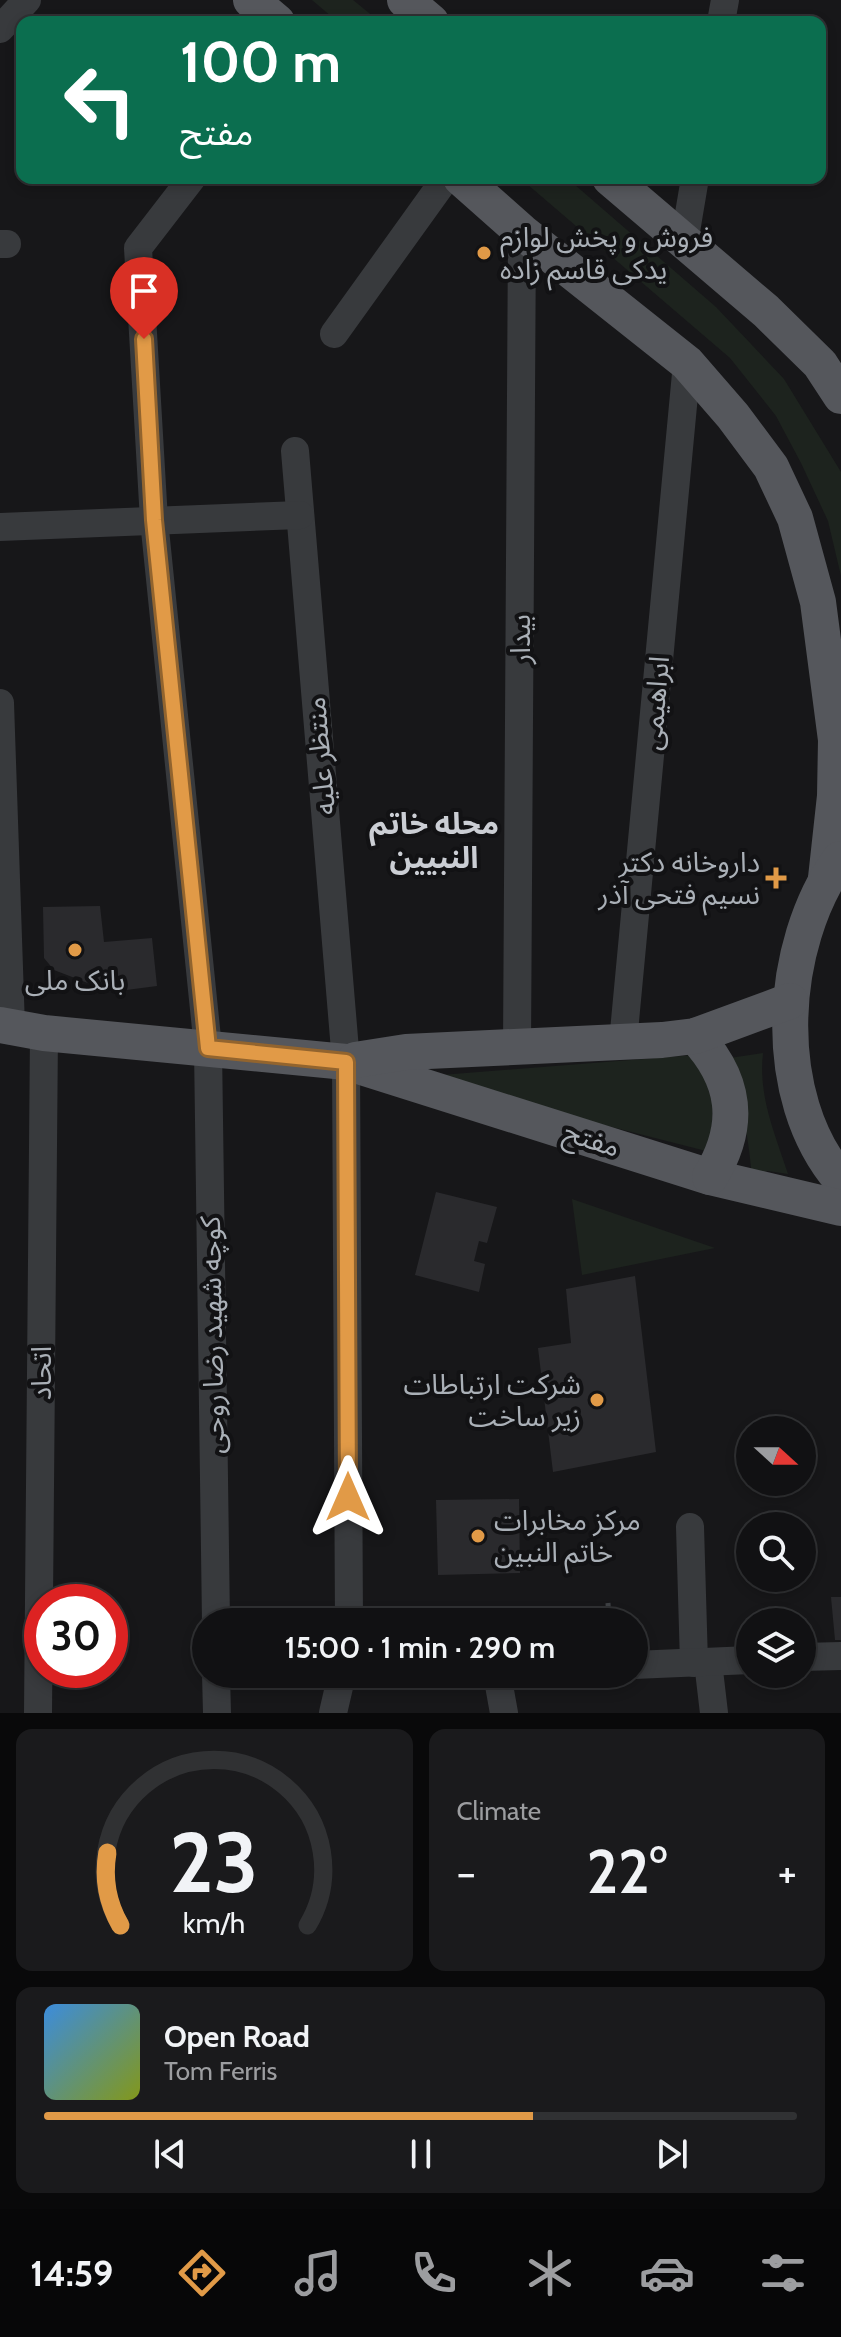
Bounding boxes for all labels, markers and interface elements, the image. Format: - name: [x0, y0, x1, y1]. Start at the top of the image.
- text: 100 m: [180, 28, 341, 96]
- icon: left: [48, 48, 152, 152]
- text: مفتح: [180, 110, 254, 154]
- place label: فروش و پخش لوازم یدکی قاسم زاده: [500, 220, 713, 291]
- marker: فروش و پخش لوازم یدکی قاسم زاده: [475, 244, 493, 262]
- pin: [110, 257, 178, 339]
- icon: arrive: [122, 269, 166, 313]
- street label: بیدار: [503, 614, 537, 665]
- street label: ابراهیمی: [634, 654, 676, 752]
- street label: منتظر علیه: [298, 695, 342, 817]
- district label: محله خاتم النبیین: [369, 805, 499, 876]
- place label: داروخانه دکتر نسیم فتحی آذر: [597, 845, 760, 916]
- marker: داروخانه دکتر نسیم فتحی آذر: [767, 869, 785, 887]
- marker: بانک ملی: [66, 941, 84, 959]
- place label: بانک ملی: [25, 963, 125, 997]
- street label: مفتح: [558, 1114, 624, 1168]
- street label: کوچه شهید رضا روحی: [193, 1215, 232, 1454]
- street label: اتحاد: [24, 1346, 58, 1400]
- place label: شرکت ارتباطات زیر ساخت: [404, 1367, 581, 1433]
- marker: شرکت ارتباطات زیر ساخت: [588, 1391, 606, 1409]
- north arrow: [736, 1416, 816, 1496]
- map controls: [736, 1416, 816, 1688]
- position arrow: [306, 1455, 390, 1539]
- place label: مرکز مخابرات خاتم النبین: [494, 1503, 641, 1574]
- button: search: [736, 1512, 816, 1592]
- marker: مرکز مخابرات خاتم النبین: [469, 1527, 487, 1545]
- speed limit sign: 30: [24, 1584, 128, 1688]
- button: layers: [736, 1608, 816, 1688]
- text: 15:00 · 1 min · 290 m: [285, 1629, 555, 1666]
- text: Climate: [457, 1795, 541, 1827]
- text: 23: [170, 1812, 259, 1913]
- text: 22°: [586, 1835, 667, 1908]
- text: −: [457, 1846, 476, 1899]
- text: +: [778, 1846, 797, 1899]
- text: km/h: [183, 1905, 246, 1940]
- text: Open Road: [164, 2018, 310, 2055]
- text: Tom Ferris: [164, 2055, 277, 2087]
- icon: previous: [148, 2132, 192, 2176]
- icon: pause: [399, 2132, 443, 2176]
- icon: next: [650, 2132, 694, 2176]
- icon: directions: [174, 2245, 230, 2301]
- icon: music: [290, 2245, 346, 2301]
- icon: phone: [406, 2245, 462, 2301]
- icon: climate: [522, 2245, 578, 2301]
- icon: car: [639, 2245, 695, 2301]
- icon: filters: [755, 2245, 811, 2301]
- text: 14:59: [30, 2251, 113, 2295]

